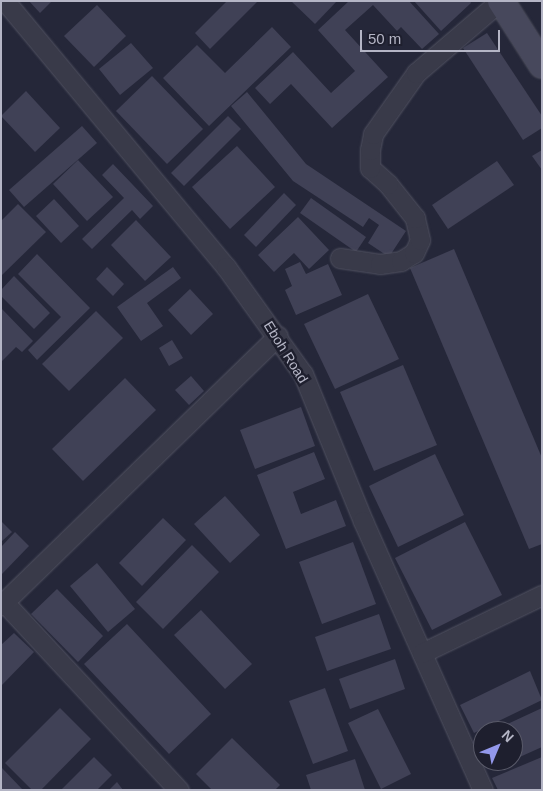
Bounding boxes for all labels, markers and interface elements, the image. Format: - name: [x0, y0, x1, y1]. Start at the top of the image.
- scale bar: [363, 20, 503, 52]
- text: 50 m: [368, 30, 401, 47]
- street label: Eboh Road: [260, 318, 312, 386]
- north arrow: [473, 721, 523, 771]
- text: N: [499, 727, 517, 745]

